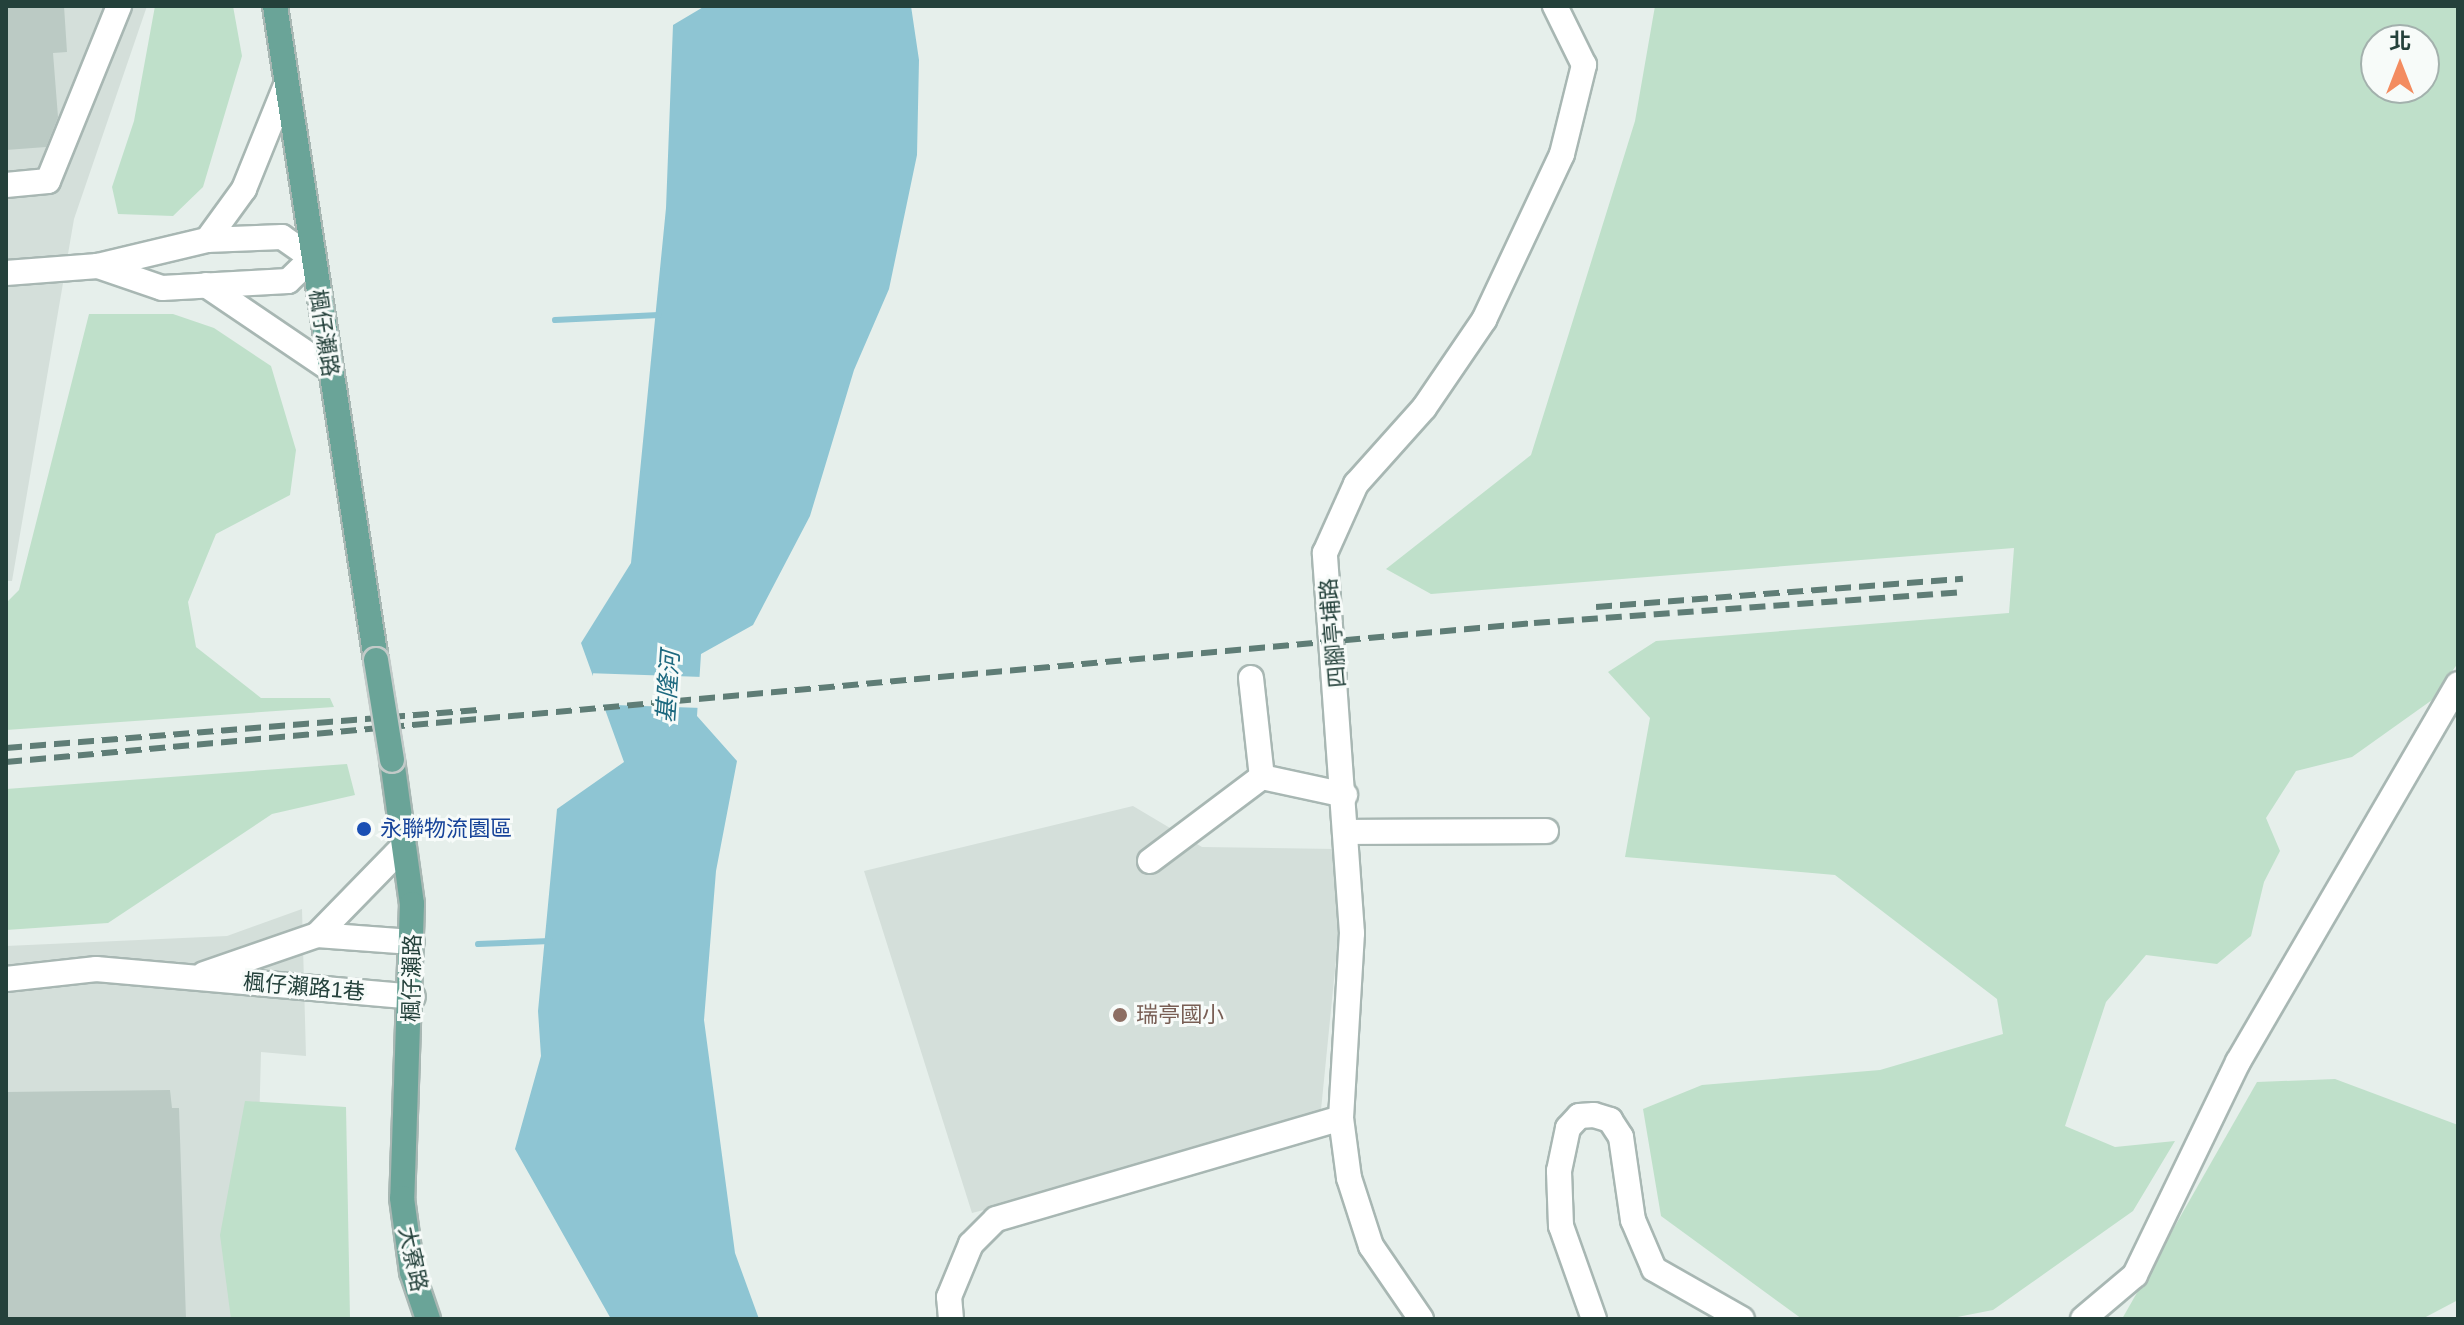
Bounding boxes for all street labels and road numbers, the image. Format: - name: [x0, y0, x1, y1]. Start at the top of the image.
- street label: 楓仔瀨路: [304, 287, 344, 379]
- street label: 四腳亭埔路: [1315, 577, 1351, 689]
- street label: 楓仔瀨路: [398, 934, 426, 1022]
- street label: 楓仔瀨路1巷: [242, 969, 366, 1005]
- street label: 大寮路: [393, 1224, 433, 1294]

